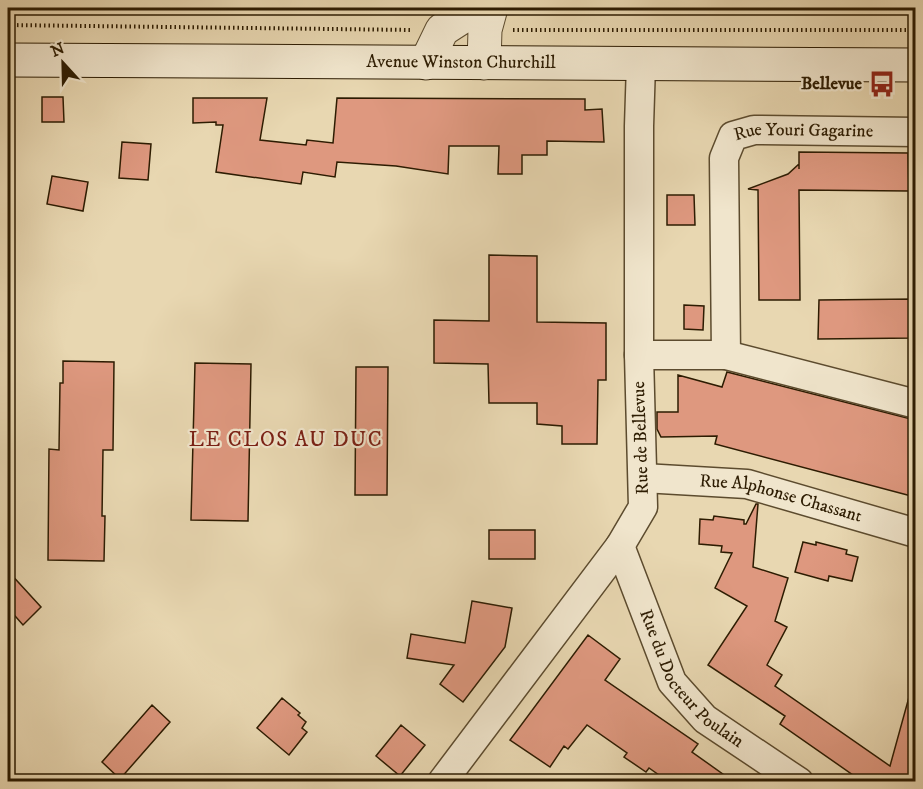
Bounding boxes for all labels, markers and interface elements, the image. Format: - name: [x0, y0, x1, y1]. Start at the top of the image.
- north arrow: [33, 33, 93, 93]
- text: N: [48, 38, 68, 62]
- street label: Avenue Winston Churchill: [366, 51, 556, 74]
- bus stop icon: Bellevue: [867, 69, 897, 99]
- place label: Bellevue: [801, 73, 863, 95]
- street label: Rue Youri Gagarine: [731, 119, 873, 146]
- street label: Rue de Bellevue: [628, 381, 654, 495]
- district label: LE CLOS AU DUC: [189, 427, 383, 453]
- street label: Rue Alphonse Chassant: [699, 470, 865, 528]
- street label: Rue du Docteur Poulain: [634, 606, 748, 753]

